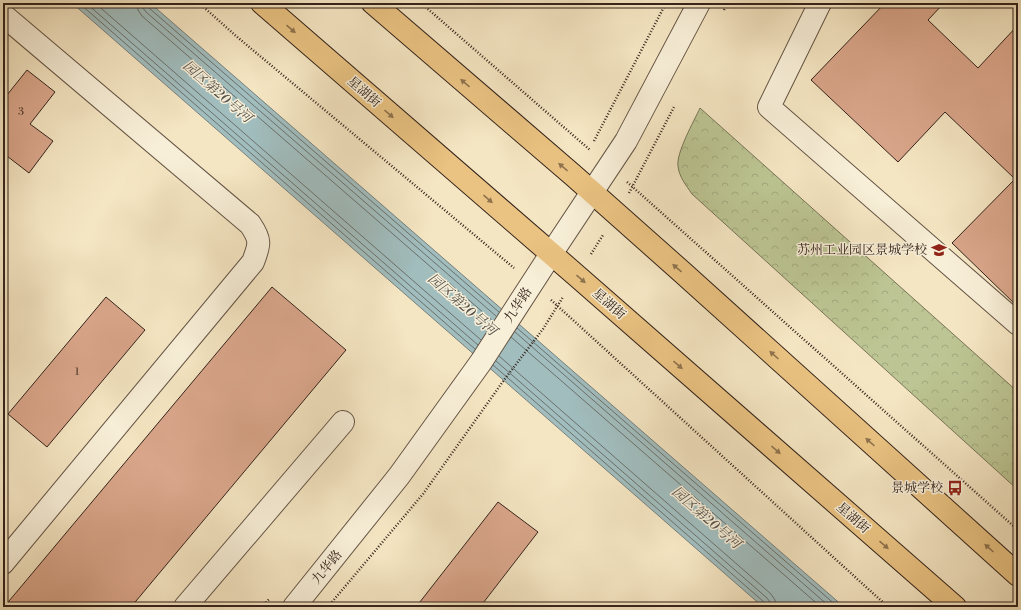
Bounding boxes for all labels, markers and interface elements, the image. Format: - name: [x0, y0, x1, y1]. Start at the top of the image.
- one-way arrow: [286, 24, 297, 33]
- water label: 园区第20号河: [179, 57, 258, 129]
- street label: 星湖街: [344, 73, 384, 111]
- one-way arrow: [459, 78, 470, 87]
- house number: 3: [18, 105, 24, 119]
- one-way arrow: [384, 109, 395, 118]
- one-way arrow: [558, 163, 568, 172]
- one-way arrow: [483, 194, 493, 203]
- school or university icon: 苏州工业园区景城学校: [930, 241, 948, 259]
- place label: 苏州工业园区景城学校: [797, 242, 927, 258]
- one-way arrow: [672, 263, 682, 272]
- water label: 园区第20号河: [424, 270, 503, 342]
- one-way arrow: [575, 274, 586, 283]
- street label: 九华路: [501, 284, 535, 326]
- street label: 星湖街: [589, 285, 629, 323]
- one-way arrow: [768, 350, 779, 359]
- one-way arrow: [673, 360, 683, 369]
- house number: 1: [75, 365, 80, 379]
- one-way arrow: [865, 437, 875, 446]
- one-way arrow: [771, 446, 781, 455]
- bus stop icon: 景城学校: [946, 479, 964, 497]
- place label: 景城学校: [891, 480, 943, 496]
- water label: 园区第20号河: [668, 483, 747, 555]
- street label: 星湖街: [833, 499, 873, 537]
- one-way arrow: [880, 540, 889, 549]
- one-way arrow: [984, 544, 994, 553]
- street label: 九华路: [309, 547, 345, 587]

